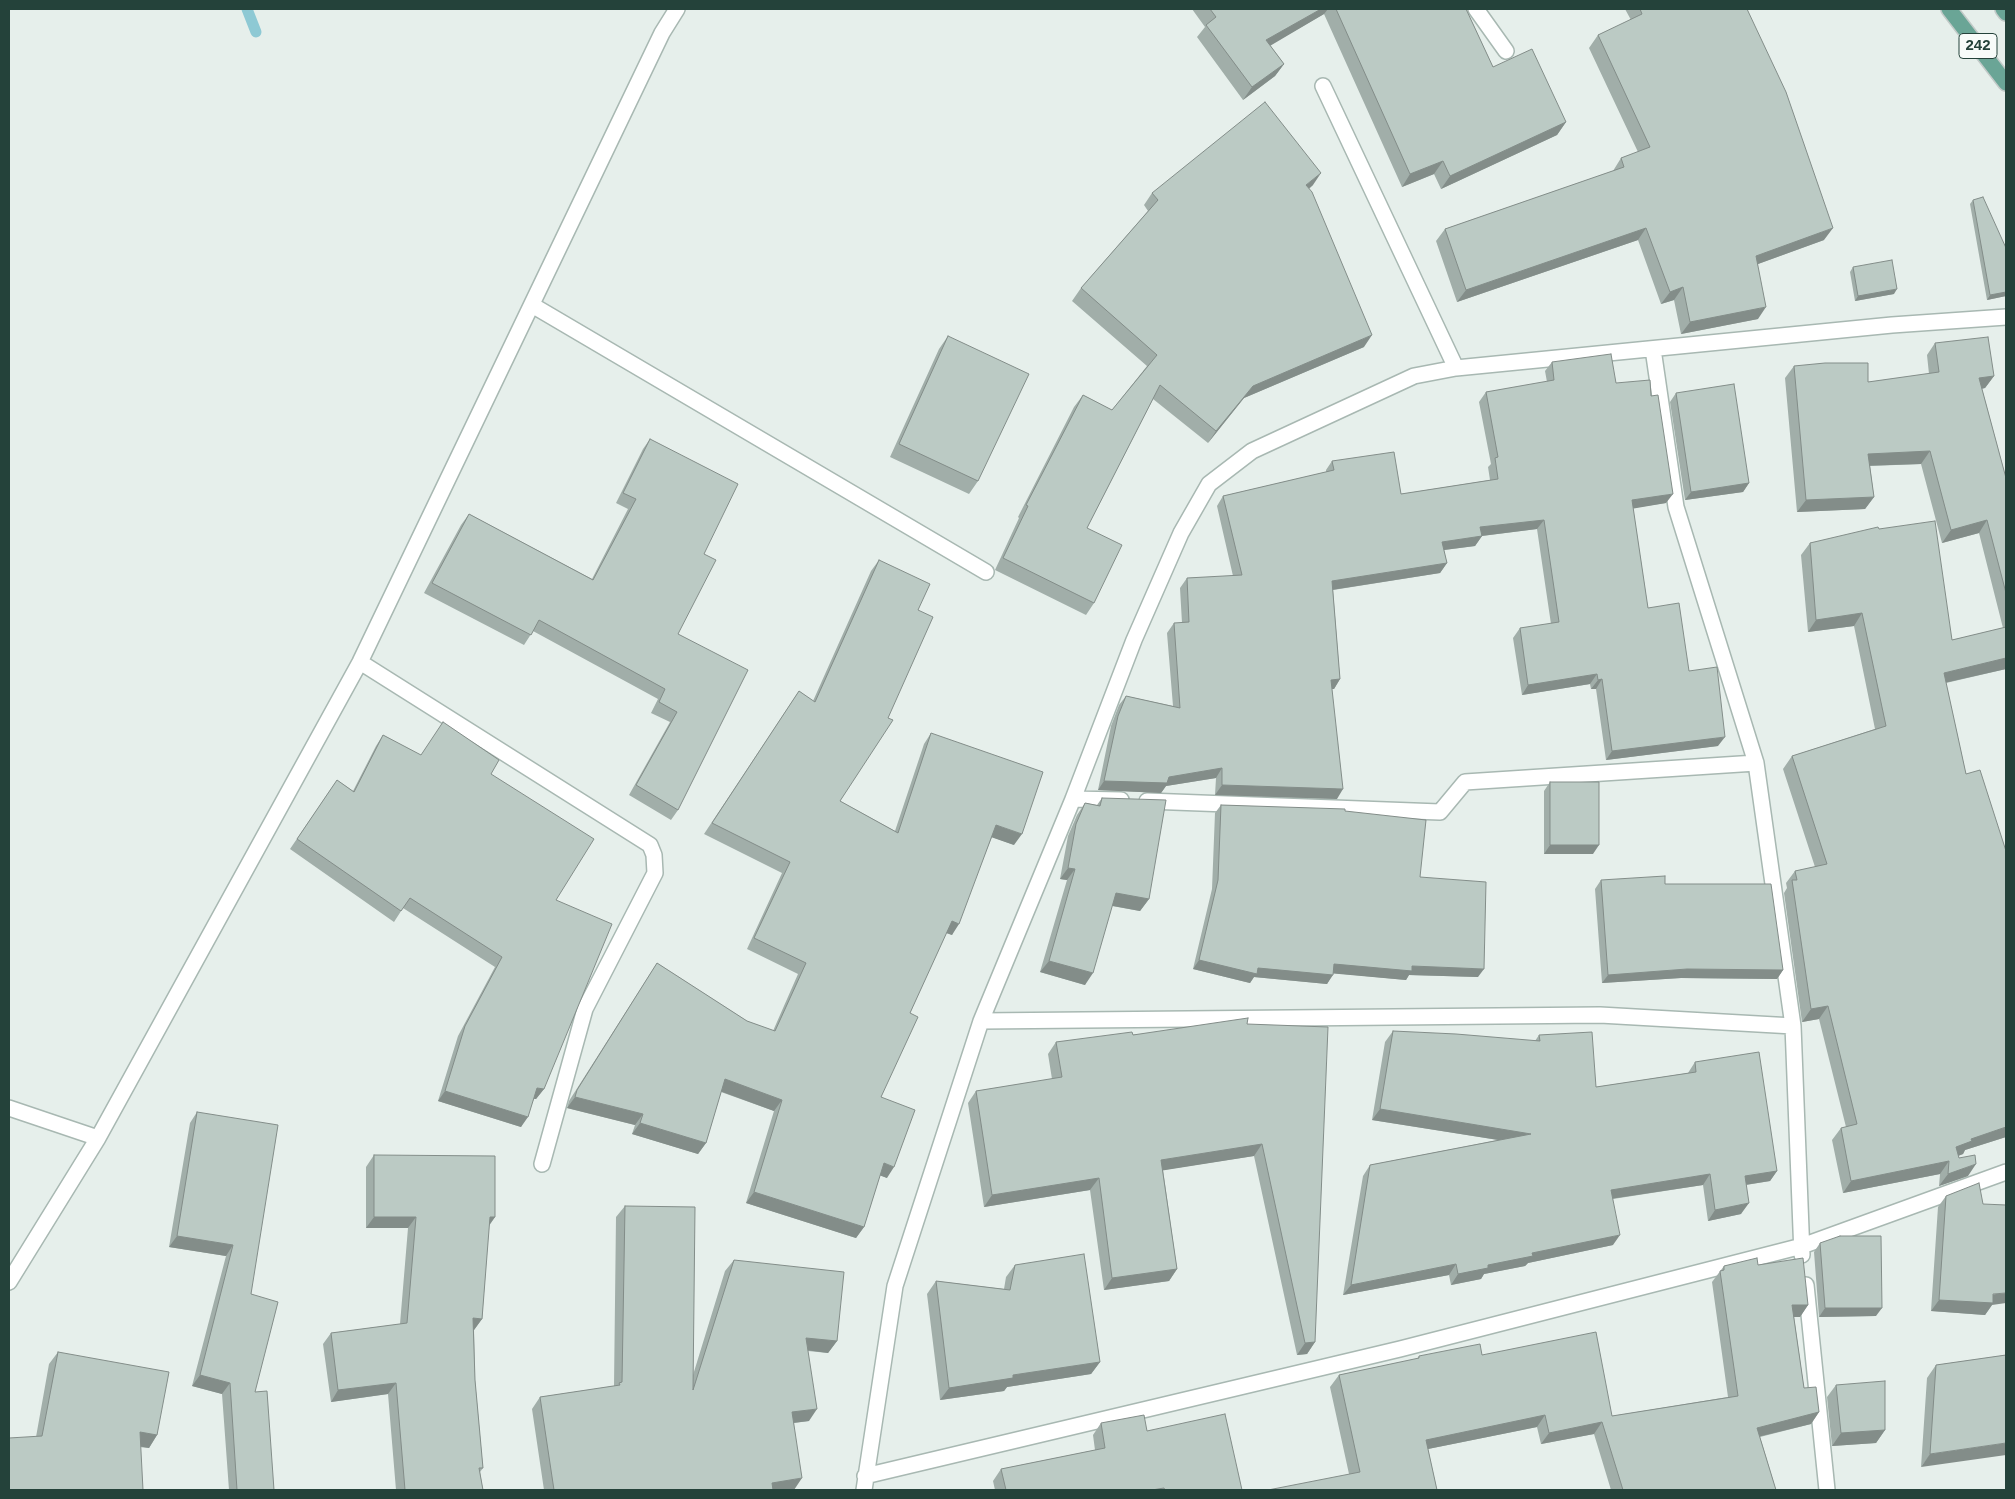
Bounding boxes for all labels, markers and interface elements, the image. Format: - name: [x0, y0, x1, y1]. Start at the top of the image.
- road number: 242: [1959, 34, 1997, 58]

